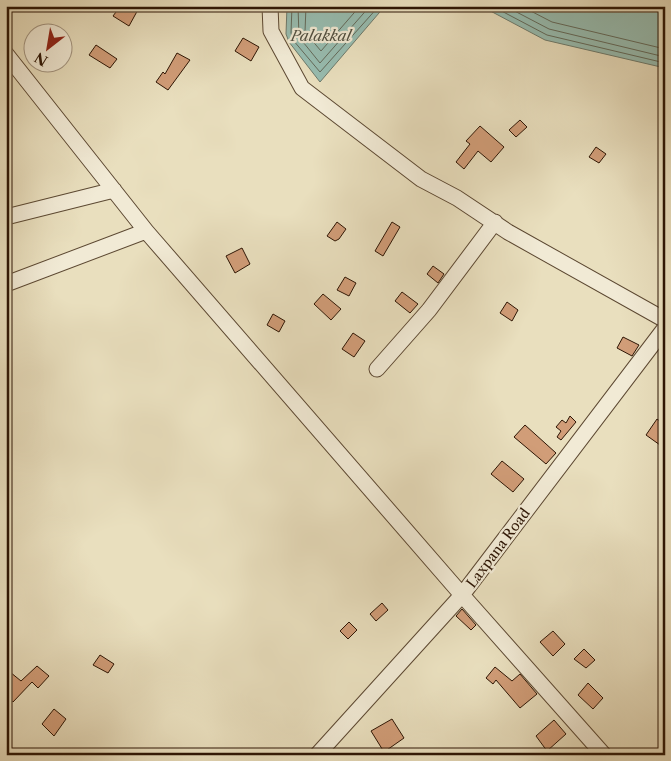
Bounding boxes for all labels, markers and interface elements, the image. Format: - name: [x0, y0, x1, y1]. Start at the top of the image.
- north arrow: [22, 22, 72, 72]
- water label: Palakkal: [290, 26, 353, 45]
- text: N: [31, 48, 51, 70]
- street label: Laxpana Road: [462, 504, 534, 591]

